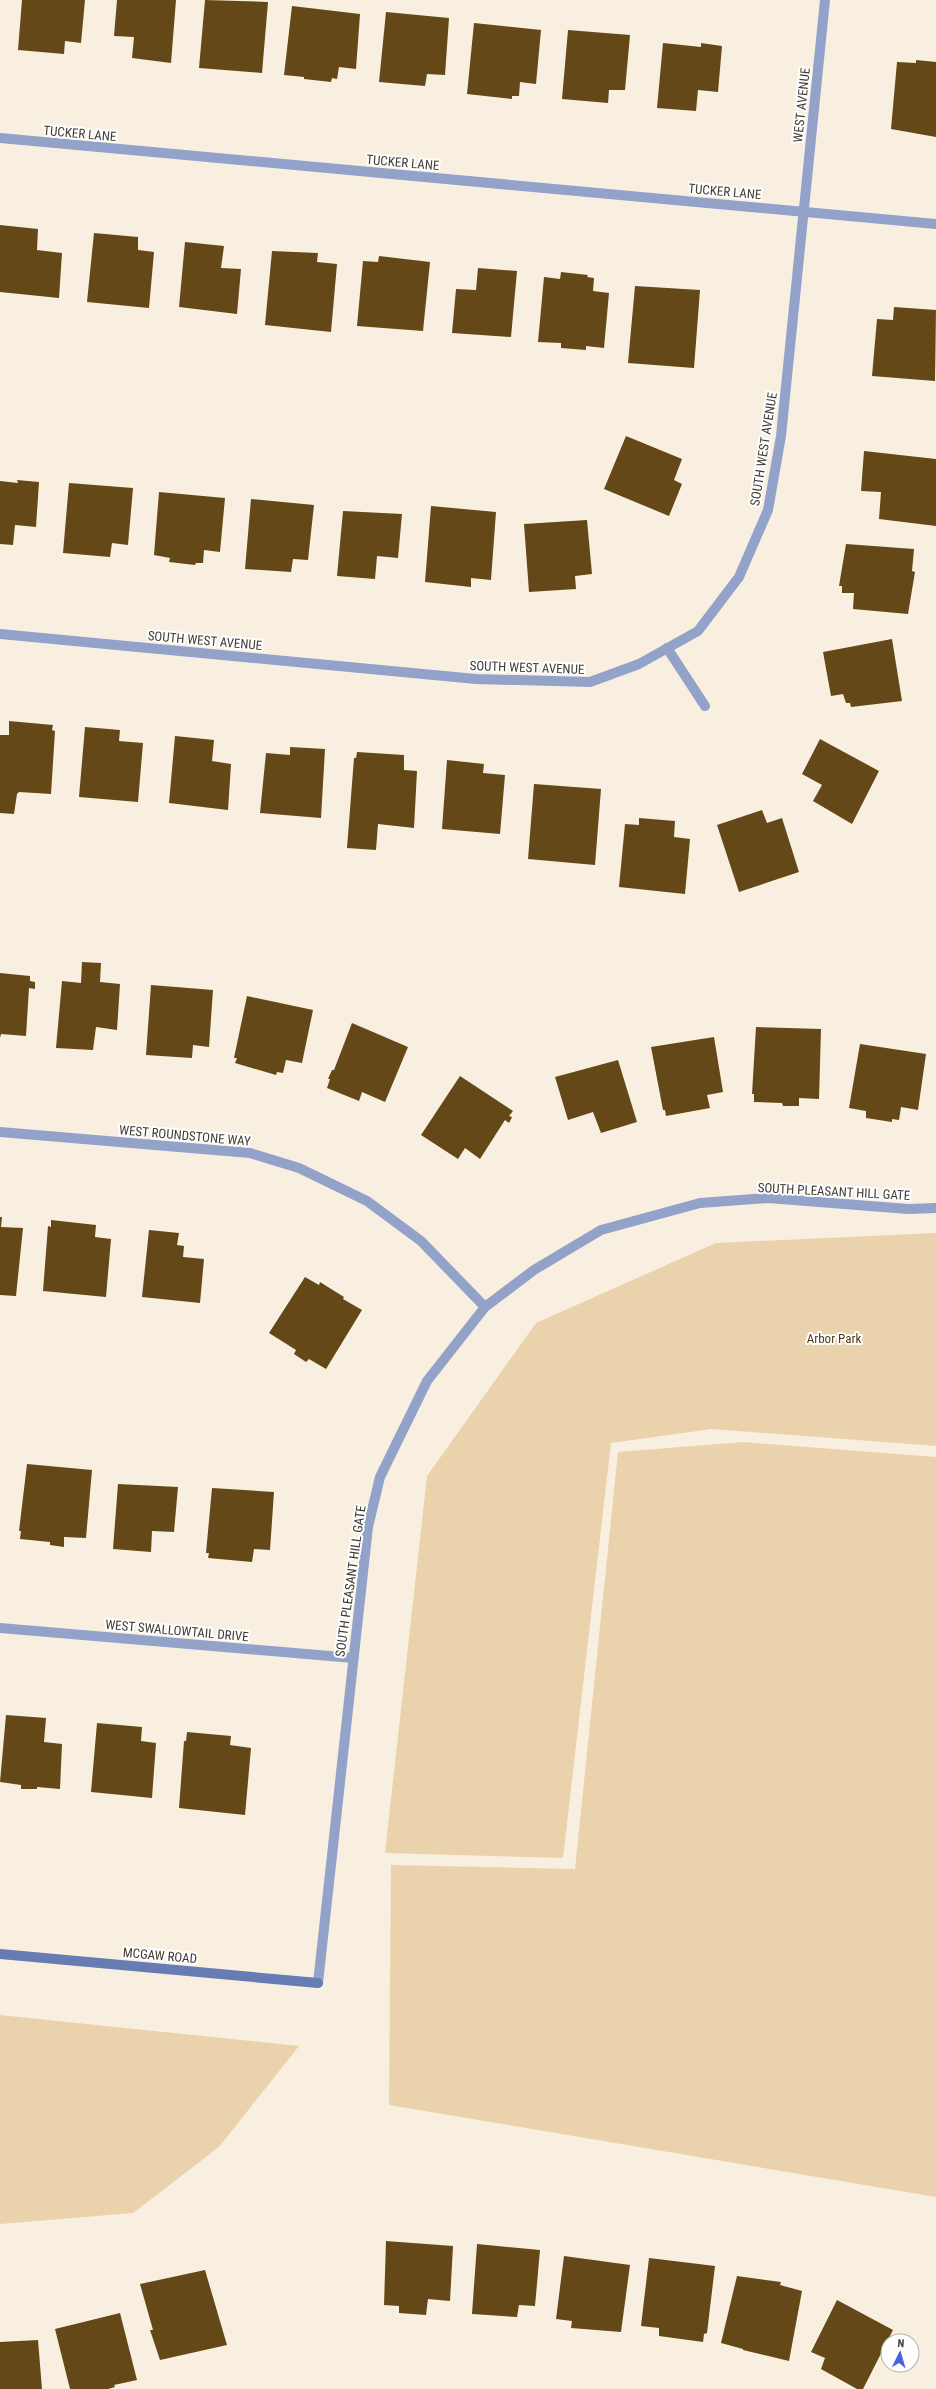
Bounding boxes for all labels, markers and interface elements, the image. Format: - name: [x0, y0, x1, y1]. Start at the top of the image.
- street label: WEST AVENUE: [790, 67, 813, 143]
- street label: TUCKER LANE: [43, 123, 117, 144]
- street label: TUCKER LANE: [366, 152, 440, 173]
- street label: TUCKER LANE: [688, 181, 762, 202]
- street label: SOUTH WEST AVENUE: [747, 391, 780, 507]
- street label: SOUTH WEST AVENUE: [147, 628, 263, 653]
- street label: SOUTH WEST AVENUE: [469, 658, 585, 677]
- street label: WEST ROUNDSTONE WAY: [119, 1122, 252, 1149]
- street label: SOUTH PLEASANT HILL GATE: [757, 1180, 911, 1203]
- park label: Arbor Park: [807, 1331, 861, 1346]
- street label: SOUTH PLEASANT HILL GATE: [332, 1504, 369, 1658]
- street label: WEST SWALLOWTAIL DRIVE: [105, 1617, 249, 1644]
- street label: MCGAW ROAD: [122, 1945, 198, 1966]
- north arrow: [880, 2333, 920, 2373]
- text: N: [897, 2337, 905, 2350]

